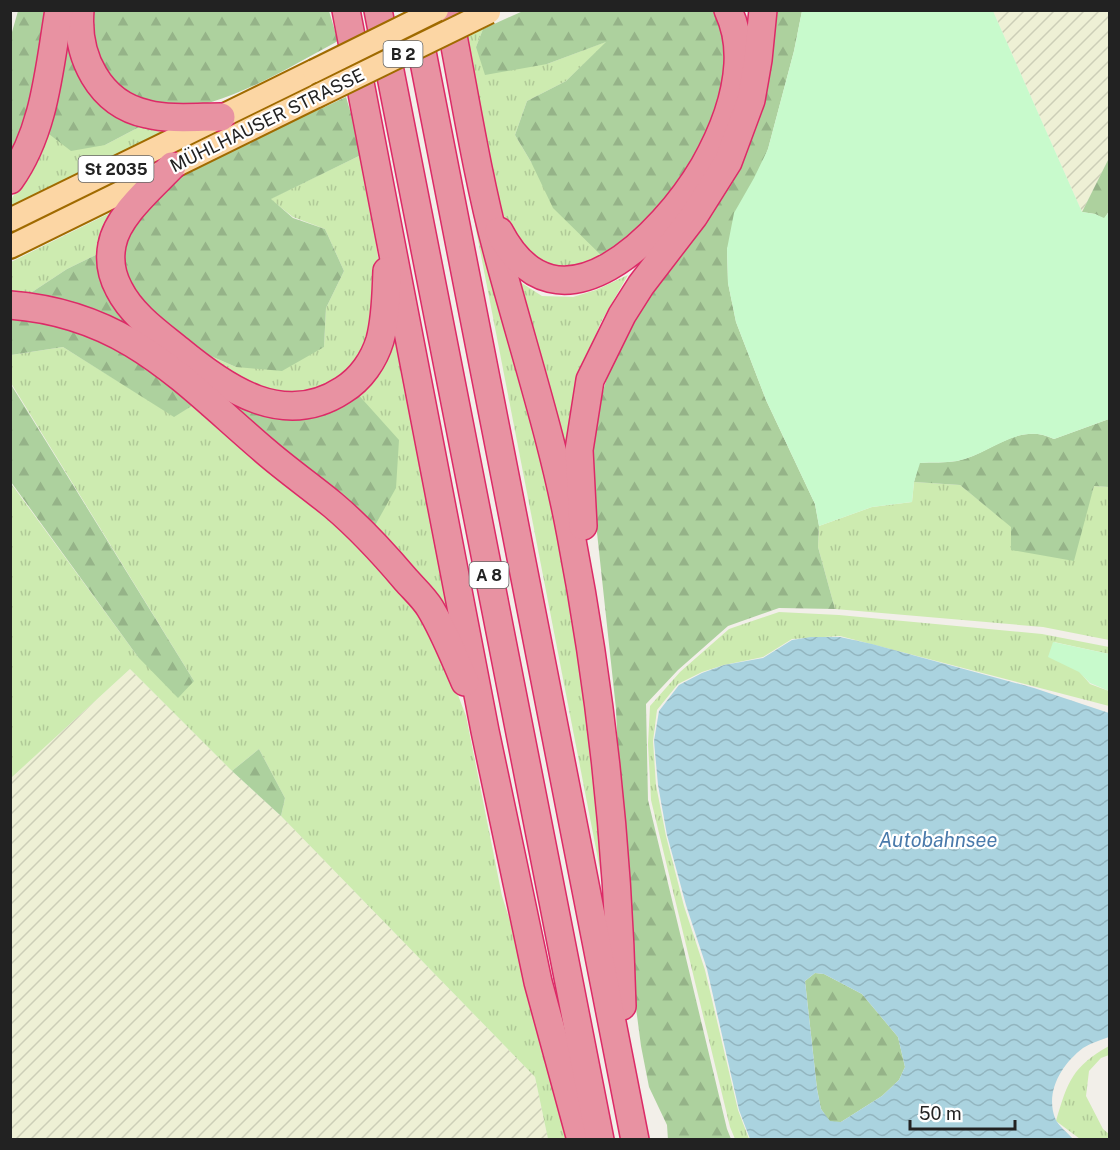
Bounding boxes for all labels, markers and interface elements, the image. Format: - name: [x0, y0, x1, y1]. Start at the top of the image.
- road number: B 2: [384, 41, 422, 67]
- street label: MÜHLHAUSER STRASSE: [166, 63, 368, 176]
- road number: St 2035: [78, 156, 154, 182]
- road number: A 8: [470, 562, 508, 588]
- water label: Autobahnsee: [879, 828, 997, 852]
- scale bar: [910, 1093, 1015, 1131]
- text: 50 m: [919, 1103, 962, 1124]

